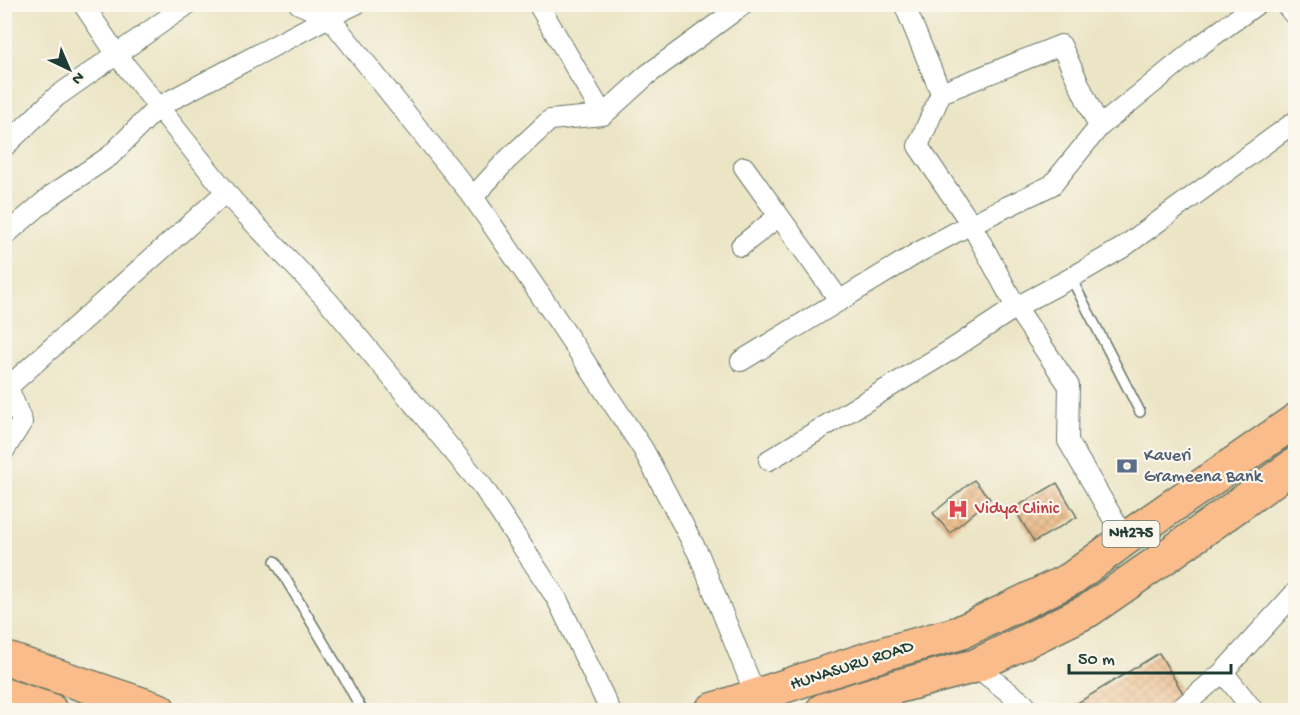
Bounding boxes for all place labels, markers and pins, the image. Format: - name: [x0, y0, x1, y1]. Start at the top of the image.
- place label: Kaveri Grameena Bank: [1144, 446, 1264, 488]
- bank icon: Kaveri Grameena Bank: [1115, 454, 1139, 478]
- hospital icon: Vidya Clinic: [946, 497, 970, 521]
- place label: Vidya Clinic: [974, 499, 1060, 520]

